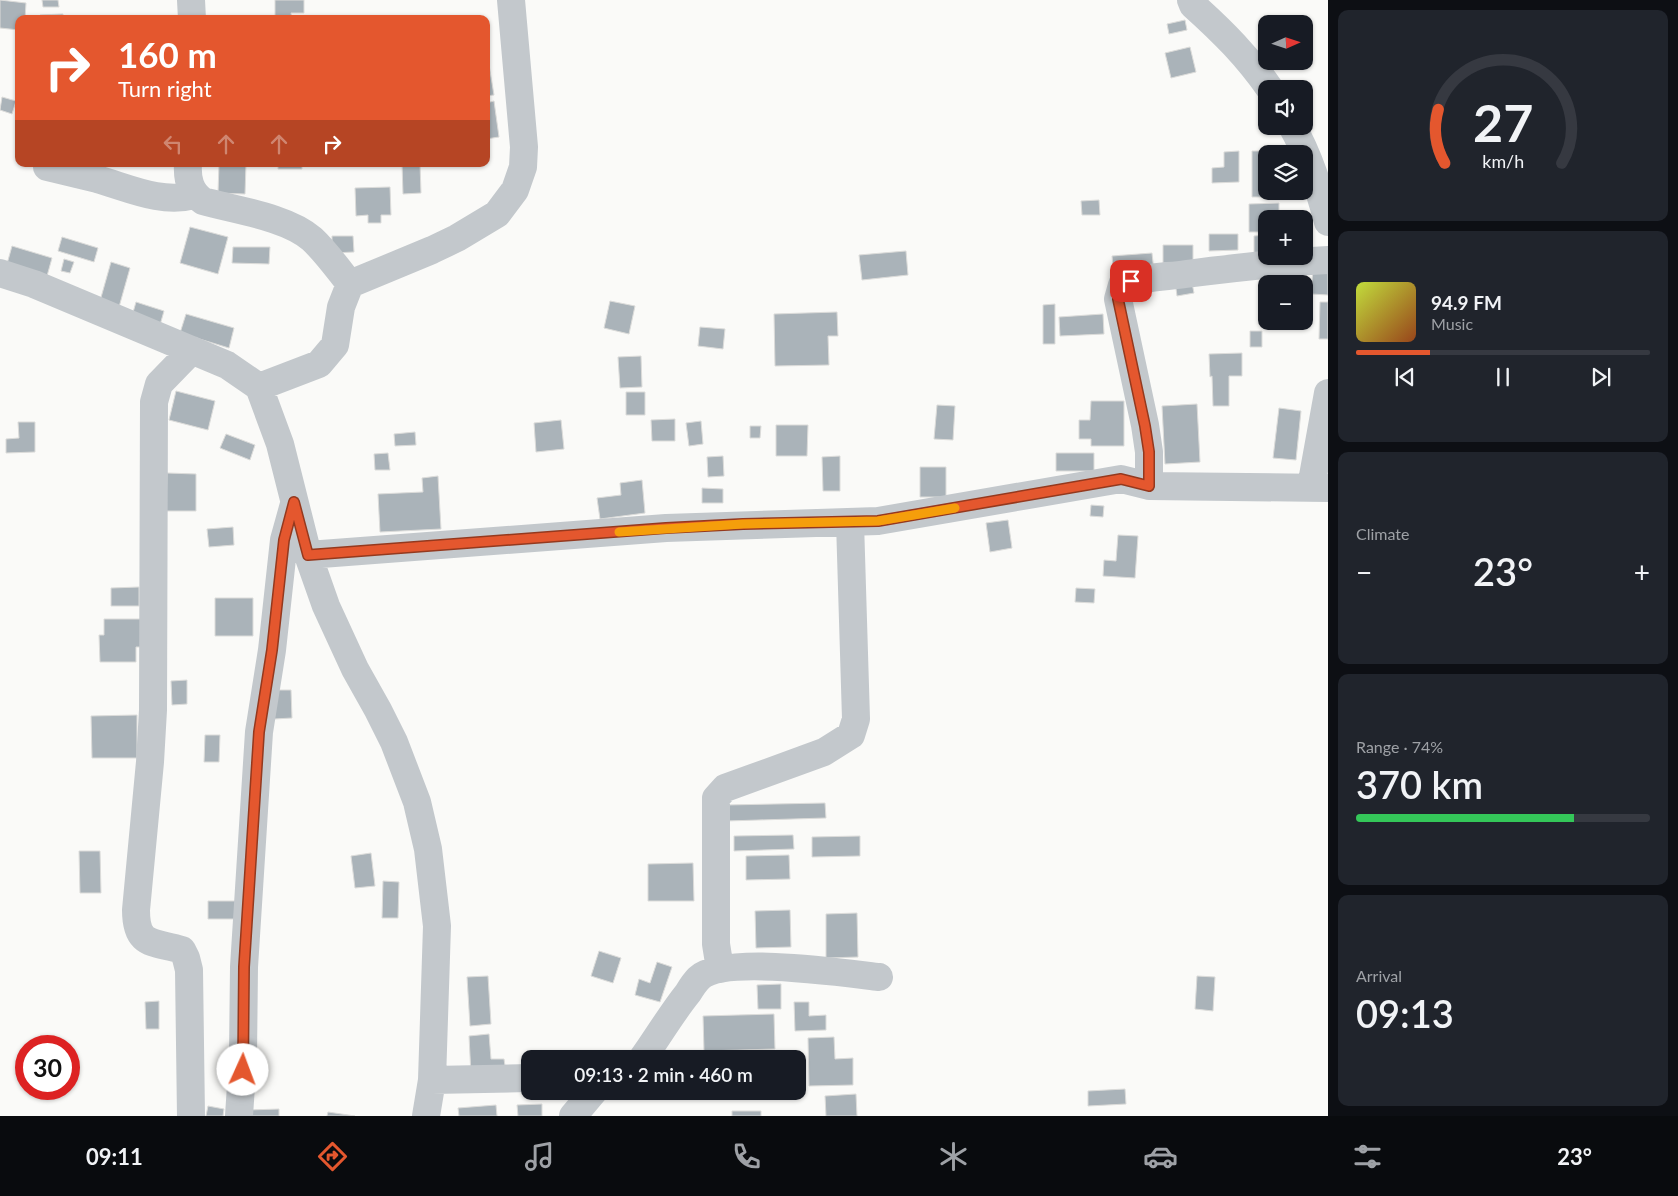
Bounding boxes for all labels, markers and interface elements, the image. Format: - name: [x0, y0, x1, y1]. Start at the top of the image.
- north arrow: [1258, 15, 1312, 70]
- map controls: [1258, 15, 1313, 330]
- text: 160 m: [118, 33, 217, 75]
- icon: right: [35, 35, 100, 100]
- text: Turn right: [118, 75, 212, 102]
- button: sound: [1258, 80, 1313, 135]
- text: 27: [1473, 91, 1533, 153]
- icon: left: [159, 130, 187, 158]
- icon: ahead: [212, 130, 240, 158]
- icon: ahead: [265, 130, 293, 158]
- icon: right: [318, 130, 346, 158]
- button: layers: [1258, 145, 1313, 200]
- text: km/h: [1482, 150, 1524, 172]
- button: +: [1258, 210, 1313, 265]
- pin: [1110, 260, 1152, 302]
- icon: arrive: [1117, 267, 1145, 295]
- button: −: [1258, 275, 1313, 330]
- text: 94.9 FM: [1431, 291, 1502, 314]
- text: Music: [1431, 314, 1473, 333]
- icon: previous: [1391, 363, 1419, 391]
- icon: pause: [1489, 363, 1517, 391]
- icon: next: [1587, 363, 1615, 391]
- text: Climate: [1356, 524, 1409, 543]
- text: 23°: [1473, 548, 1533, 594]
- text: −: [1356, 555, 1372, 589]
- text: +: [1634, 555, 1650, 589]
- text: Range · 74%: [1356, 737, 1443, 756]
- text: 370 km: [1356, 761, 1483, 807]
- text: Arrival: [1356, 966, 1402, 985]
- text: 09:13: [1356, 990, 1454, 1036]
- speed limit sign: 30: [15, 1035, 80, 1100]
- position arrow: [216, 1043, 268, 1095]
- text: 09:13 · 2 min · 460 m: [574, 1063, 753, 1086]
- icon: directions: [315, 1139, 350, 1174]
- icon: music: [522, 1139, 557, 1174]
- icon: phone: [729, 1139, 764, 1174]
- icon: climate: [936, 1139, 971, 1174]
- icon: car: [1143, 1139, 1178, 1174]
- icon: filters: [1350, 1139, 1385, 1174]
- text: 09:11: [86, 1143, 143, 1170]
- text: 23°: [1557, 1143, 1592, 1170]

